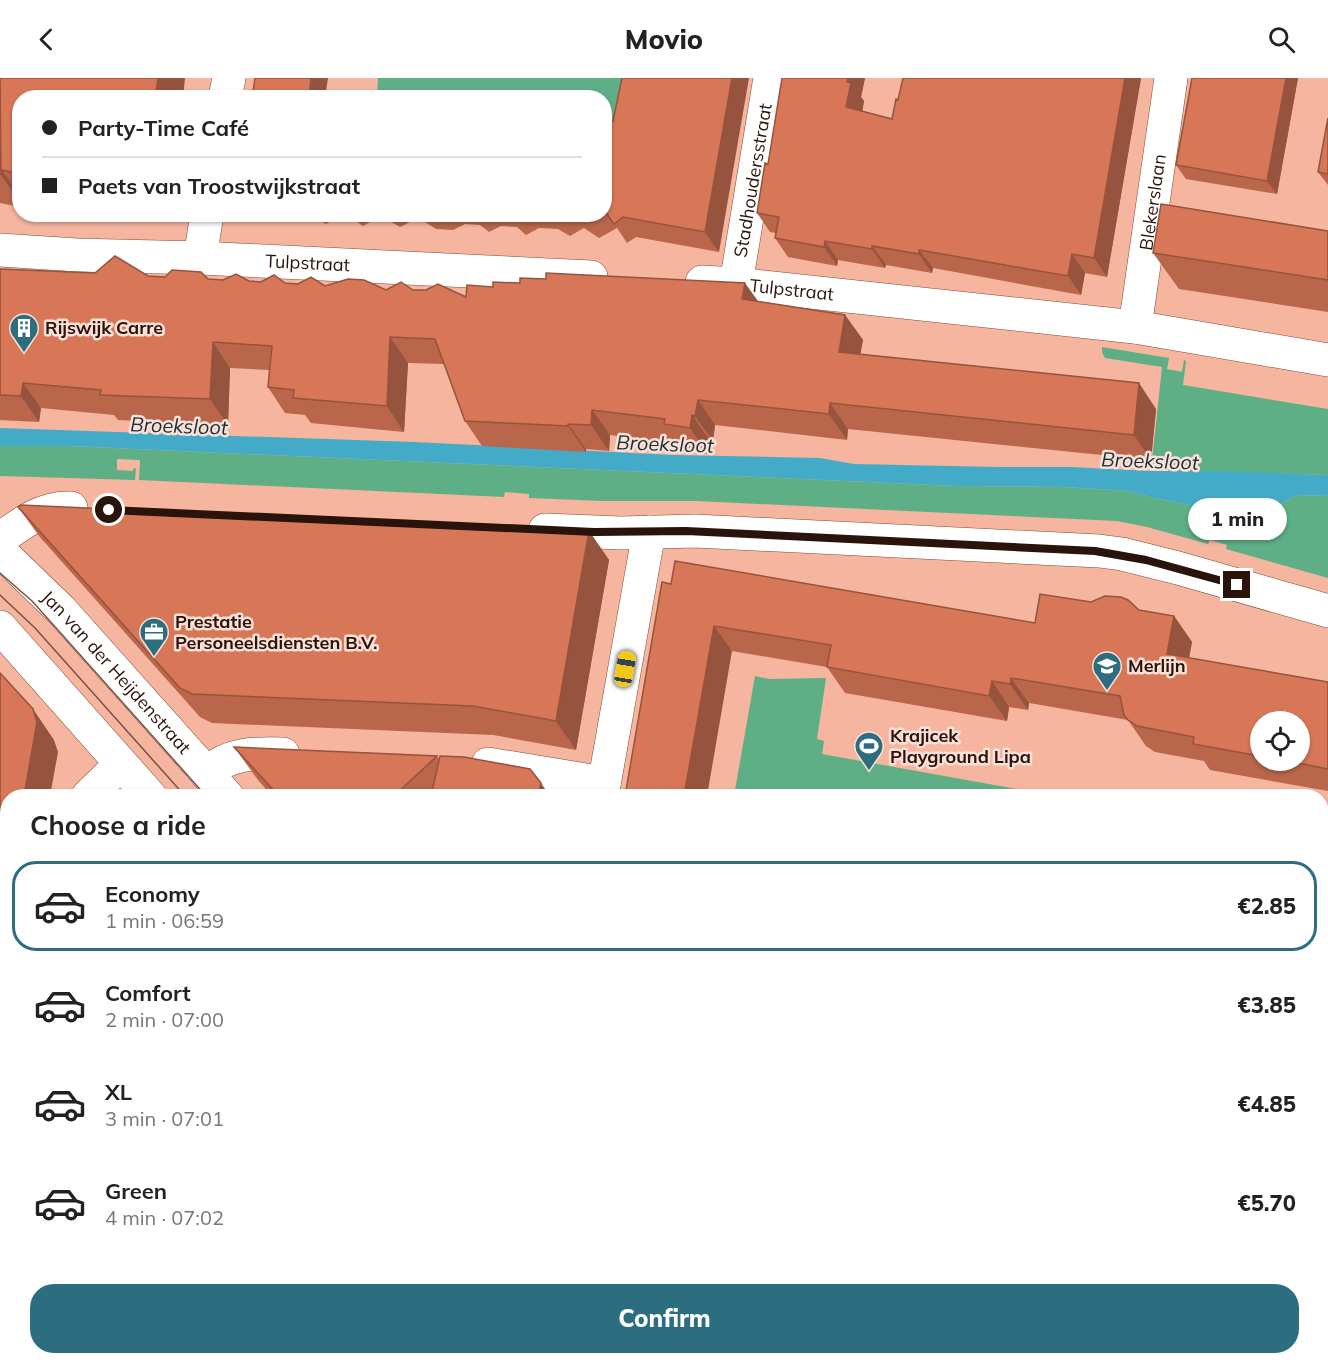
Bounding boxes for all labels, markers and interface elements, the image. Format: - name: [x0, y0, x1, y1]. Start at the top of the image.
- text: Movio: [625, 22, 703, 56]
- icon: back: [30, 23, 63, 56]
- icon: search: [1265, 23, 1298, 56]
- street label: Stadhoudersstraat: [729, 102, 777, 259]
- text: Party-Time Café: [78, 114, 249, 142]
- street label: Blekerslaan: [1134, 153, 1171, 252]
- text: Paets van Troostwijkstraat: [78, 172, 360, 200]
- street label: Tulpstraat: [265, 249, 351, 276]
- street label: Tulpstraat: [748, 274, 835, 305]
- building icon: Rijswijk Carre: [8, 312, 40, 354]
- place label: Rijswijk Carre: [45, 316, 163, 339]
- water label: Broeksloot: [130, 411, 229, 440]
- water label: Broeksloot: [616, 429, 715, 458]
- water label: Broeksloot: [1101, 446, 1200, 475]
- route start: [95, 496, 122, 523]
- callout: 1 min: [1188, 498, 1286, 540]
- text: 1 min: [1211, 506, 1264, 531]
- route end: [1223, 571, 1250, 598]
- street label: Jan van der Heijdenstraat: [37, 585, 196, 759]
- place label: Prestatie Personeelsdiensten B.V.: [175, 610, 377, 654]
- office icon: Prestatie Personeelsdiensten B.V.: [138, 616, 170, 658]
- car: [613, 650, 637, 688]
- school or university icon: Merlijn: [1091, 650, 1123, 692]
- place label: Merlijn: [1128, 654, 1186, 677]
- map controls: [1250, 711, 1310, 771]
- button: locate: [1250, 711, 1310, 771]
- place label: Krajicek Playground Lipa: [890, 724, 1031, 768]
- sports icon: Krajicek Playground Lipa: [853, 730, 885, 772]
- text: Choose a ride: [30, 808, 206, 842]
- icon: car: [33, 879, 87, 933]
- text: Economy: [105, 880, 200, 908]
- text: €2.85: [1237, 892, 1296, 920]
- text: 1 min · 06:59: [105, 908, 224, 933]
- icon: car: [33, 978, 87, 1032]
- text: Comfort: [105, 979, 191, 1007]
- text: €3.85: [1237, 991, 1296, 1019]
- text: 2 min · 07:00: [105, 1007, 224, 1032]
- icon: car: [33, 1077, 87, 1131]
- text: XL: [105, 1078, 132, 1106]
- text: €4.85: [1237, 1090, 1296, 1118]
- text: 3 min · 07:01: [105, 1106, 224, 1131]
- icon: car: [33, 1176, 87, 1230]
- text: Green: [105, 1177, 167, 1205]
- text: €5.70: [1237, 1189, 1296, 1217]
- text: 4 min · 07:02: [105, 1205, 224, 1230]
- button: Confirm: [30, 1284, 1299, 1353]

